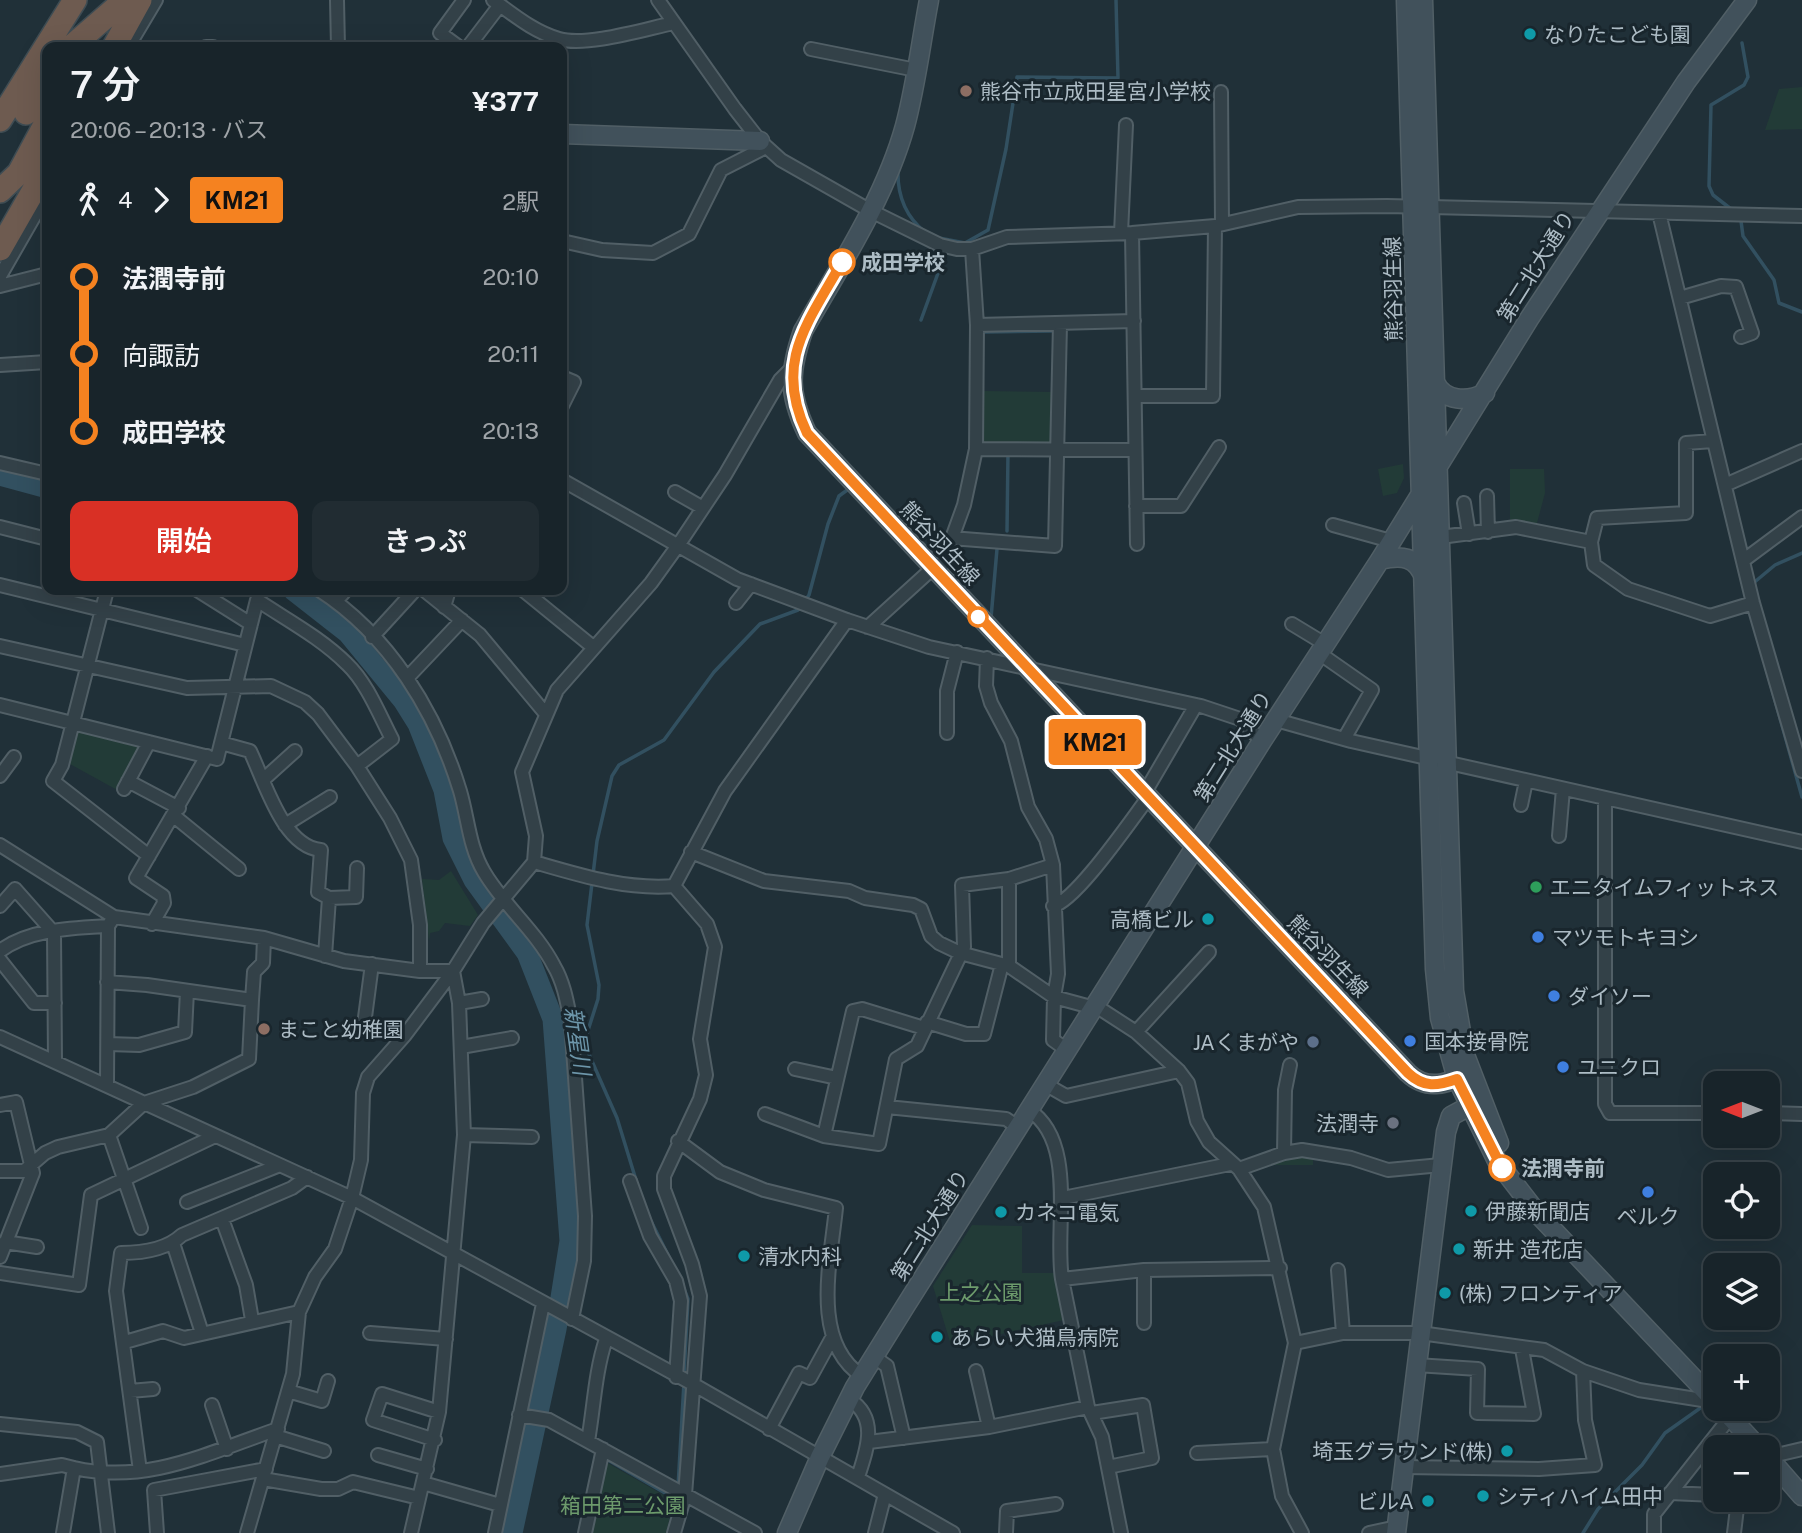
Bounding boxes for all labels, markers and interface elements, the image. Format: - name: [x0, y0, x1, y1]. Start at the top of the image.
- place label: なりたこども園: [1544, 22, 1691, 47]
- marker: なりたこども園: [1522, 26, 1538, 42]
- text: 7 分: [70, 62, 140, 107]
- place label: 熊谷市立成田星宮小学校: [980, 79, 1211, 104]
- marker: 熊谷市立成田星宮小学校: [958, 83, 974, 99]
- text: ¥377: [472, 86, 539, 117]
- text: 20:06 – 20:13 · バス: [70, 116, 268, 143]
- icon: walk: [70, 181, 108, 219]
- icon: forward: [142, 181, 180, 219]
- text: 4: [118, 186, 132, 213]
- text: KM21: [204, 186, 269, 214]
- text: 2駅: [502, 188, 539, 215]
- street label: 第二北大通り: [1492, 206, 1580, 326]
- street label: 熊谷羽生線: [1380, 236, 1406, 342]
- marker: 成田学校: [829, 249, 855, 275]
- place label: 成田学校: [861, 250, 945, 275]
- text: 法潤寺前: [122, 263, 226, 294]
- text: 20:10: [483, 263, 539, 290]
- text: 向諏訪: [122, 340, 200, 371]
- text: 20:11: [487, 340, 539, 367]
- text: 成田学校: [122, 417, 226, 448]
- text: 20:13: [482, 417, 539, 444]
- street label: 熊谷羽生線: [895, 496, 985, 590]
- button: 開始: [70, 501, 298, 581]
- button: きっぷ: [312, 501, 539, 581]
- unlabelled marker: [968, 607, 988, 627]
- street label: 第二北大通り: [1189, 686, 1277, 806]
- line badge: KM21: [1046, 719, 1144, 765]
- text: KM21: [1063, 728, 1127, 756]
- place label: エニタイムフィットネス: [1550, 875, 1779, 900]
- marker: エニタイムフィットネス: [1528, 879, 1544, 895]
- place label: 高橋ビル: [1110, 907, 1194, 932]
- street label: 熊谷羽生線: [1283, 910, 1373, 1002]
- marker: 高橋ビル: [1200, 911, 1216, 927]
- place label: マツモトキヨシ: [1552, 925, 1699, 950]
- marker: マツモトキヨシ: [1530, 929, 1546, 945]
- place label: ダイソー: [1568, 984, 1652, 1009]
- marker: ダイソー: [1546, 988, 1562, 1004]
- water label: 新星川: [560, 1005, 597, 1080]
- place label: まこと幼稚園: [278, 1017, 404, 1042]
- marker: まこと幼稚園: [256, 1021, 272, 1037]
- place label: 国本接骨院: [1424, 1029, 1529, 1054]
- place label: JAくまがや: [1193, 1030, 1299, 1055]
- marker: 国本接骨院: [1402, 1033, 1418, 1049]
- marker: JAくまがや: [1305, 1034, 1321, 1050]
- place label: ユニクロ: [1577, 1055, 1661, 1080]
- marker: ユニクロ: [1555, 1059, 1571, 1075]
- north arrow: [1703, 1071, 1780, 1148]
- map controls: [1703, 1071, 1780, 1512]
- place label: 法潤寺: [1316, 1111, 1379, 1136]
- marker: 法潤寺: [1385, 1115, 1401, 1131]
- marker: 法潤寺前: [1489, 1155, 1515, 1181]
- place label: 法潤寺前: [1521, 1156, 1605, 1181]
- button: locate: [1703, 1162, 1780, 1239]
- street label: 第二北大通り: [886, 1165, 974, 1285]
- marker: ベルク: [1640, 1184, 1656, 1200]
- place label: 伊藤新聞店: [1485, 1199, 1590, 1224]
- place label: カネコ電気: [1015, 1200, 1120, 1225]
- marker: 伊藤新聞店: [1463, 1203, 1479, 1219]
- marker: カネコ電気: [993, 1204, 1009, 1220]
- place label: ベルク: [1617, 1204, 1680, 1229]
- place label: 新井 造花店: [1473, 1237, 1583, 1262]
- marker: 新井 造花店: [1451, 1241, 1467, 1257]
- place label: 清水内科: [758, 1244, 842, 1269]
- marker: 清水内科: [736, 1248, 752, 1264]
- button: layers: [1703, 1253, 1780, 1330]
- park label: 上之公園: [939, 1280, 1023, 1305]
- place label: (株) フロンティア: [1459, 1281, 1623, 1306]
- marker: (株) フロンティア: [1437, 1285, 1453, 1301]
- place label: あらい犬猫鳥病院: [951, 1325, 1119, 1350]
- marker: あらい犬猫鳥病院: [929, 1329, 945, 1345]
- button: +: [1703, 1344, 1780, 1421]
- button: −: [1703, 1435, 1780, 1512]
- place label: 埼玉グラウンド(株): [1312, 1439, 1493, 1464]
- marker: 埼玉グラウンド(株): [1499, 1443, 1515, 1459]
- place label: シティハイム田中: [1497, 1484, 1663, 1509]
- marker: シティハイム田中: [1475, 1488, 1491, 1504]
- place label: ビルA: [1357, 1489, 1414, 1514]
- park label: 箱田第二公園: [560, 1493, 686, 1518]
- marker: ビルA: [1420, 1493, 1436, 1509]

